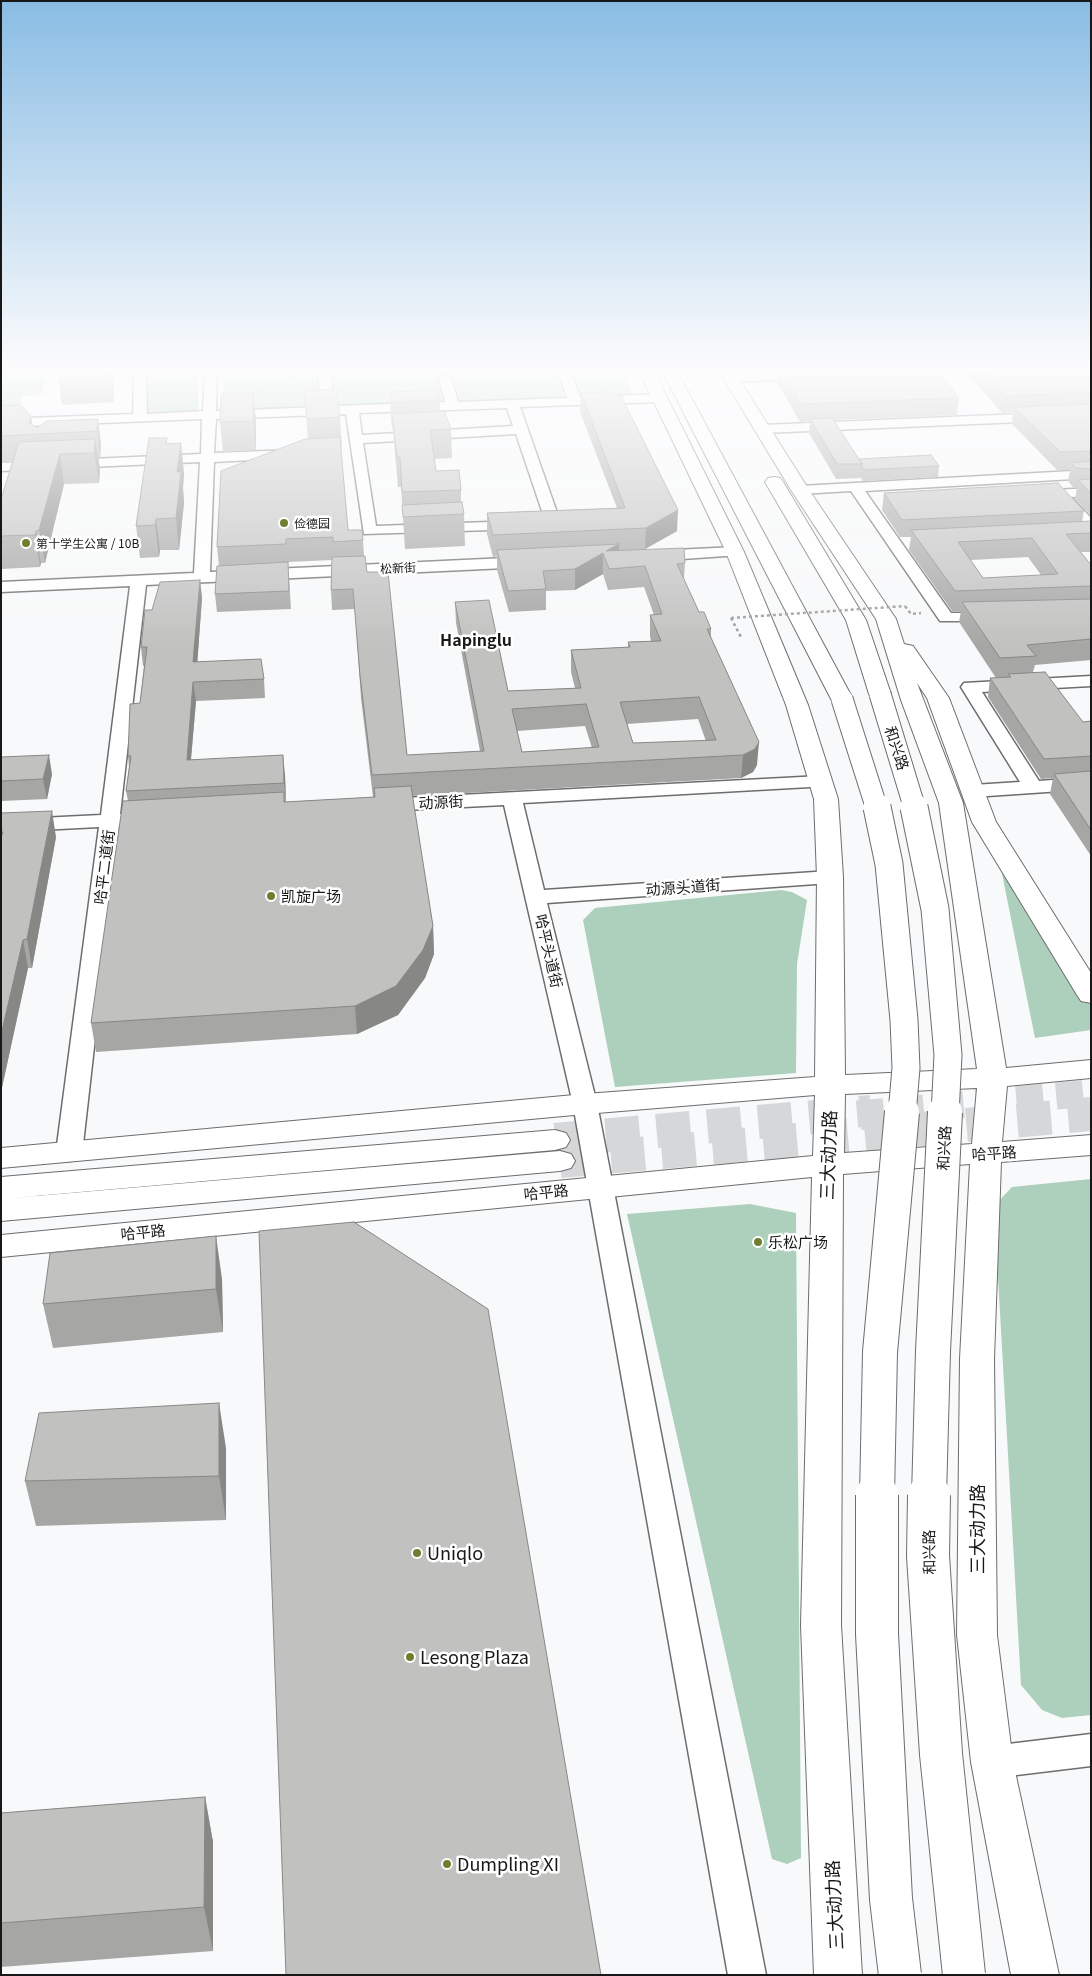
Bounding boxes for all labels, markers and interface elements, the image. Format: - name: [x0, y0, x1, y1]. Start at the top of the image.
- place label: 俭德园: [294, 516, 330, 530]
- marker: 俭德园: [278, 517, 290, 529]
- place label: 第十学生公寓 / 10B: [36, 536, 139, 550]
- marker: 第十学生公寓 / 10B: [20, 537, 32, 549]
- street label: 松新街: [380, 560, 416, 576]
- district label: Hapinglu: [440, 630, 512, 650]
- street label: 和兴路: [881, 724, 913, 772]
- street label: 动源街: [418, 792, 464, 812]
- street label: 哈平二道街: [90, 829, 118, 905]
- street label: 动源头道街: [645, 875, 721, 899]
- place label: 凯旋广场: [281, 887, 341, 905]
- marker: 凯旋广场: [265, 890, 277, 902]
- street label: 哈平头道街: [532, 912, 566, 990]
- street label: 三大动力路: [816, 1110, 840, 1200]
- street label: 和兴路: [934, 1125, 954, 1171]
- street label: 哈平路: [971, 1142, 1017, 1164]
- street label: 哈平路: [523, 1181, 569, 1203]
- street label: 哈平路: [120, 1221, 166, 1243]
- place label: 乐松广场: [768, 1233, 828, 1251]
- marker: 乐松广场: [752, 1236, 764, 1248]
- street label: 三大动力路: [966, 1484, 988, 1574]
- street label: 和兴路: [920, 1529, 938, 1575]
- place label: Uniqlo: [427, 1542, 483, 1564]
- marker: Uniqlo: [411, 1547, 423, 1559]
- place label: Lesong Plaza: [420, 1646, 529, 1668]
- marker: Lesong Plaza: [404, 1651, 416, 1663]
- place label: Dumpling XI: [457, 1853, 559, 1875]
- marker: Dumpling XI: [441, 1858, 453, 1870]
- street label: 三大动力路: [821, 1859, 847, 1951]

